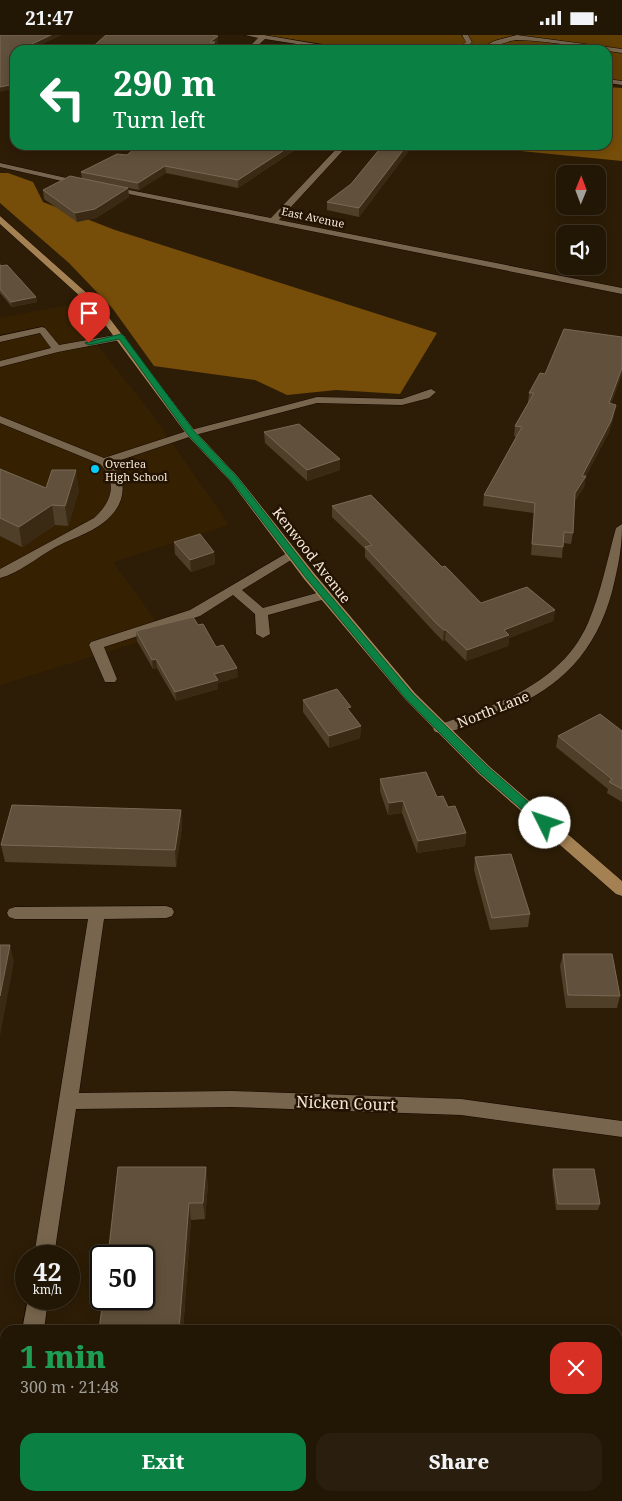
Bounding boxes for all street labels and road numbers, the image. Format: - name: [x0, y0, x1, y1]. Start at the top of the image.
- street label: East Avenue: [280, 203, 346, 231]
- street label: Kenwood Avenue: [269, 503, 355, 607]
- street label: North Lane: [454, 686, 532, 732]
- street label: Nicken Court: [296, 1090, 397, 1116]

